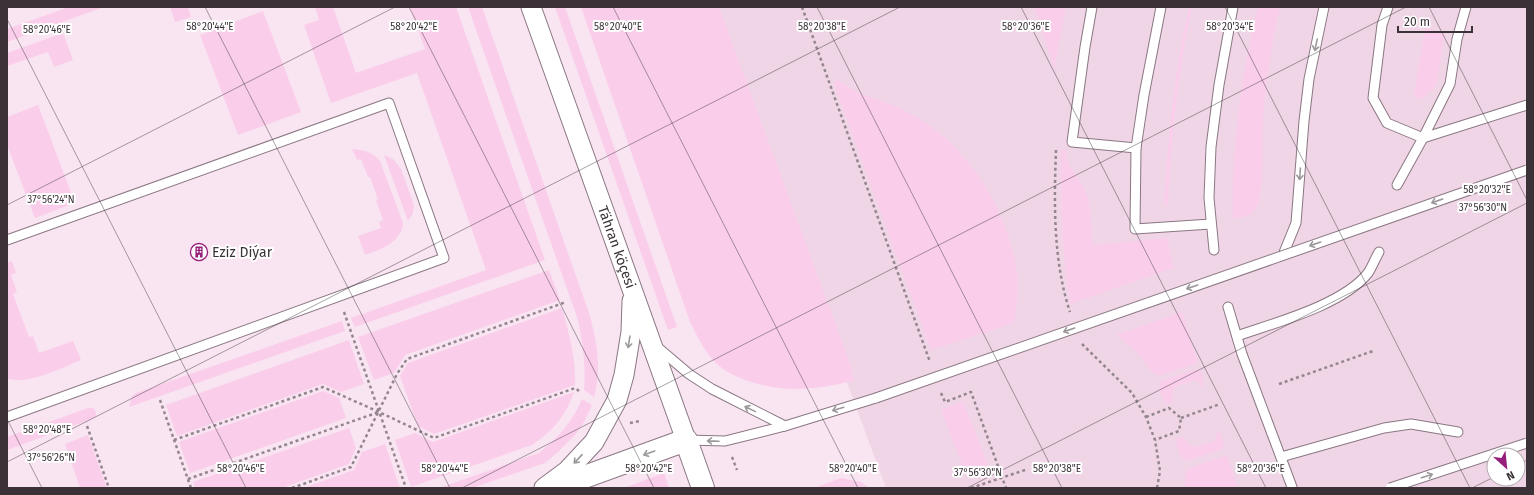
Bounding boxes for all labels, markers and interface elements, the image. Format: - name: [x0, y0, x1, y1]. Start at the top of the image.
- scale bar: [1398, 8, 1472, 34]
- text: 20 m: [1404, 15, 1430, 29]
- text: 58°20'44"E: [186, 21, 234, 33]
- text: 58°20'42"E: [390, 21, 438, 33]
- text: 58°20'40"E: [594, 21, 642, 33]
- text: 58°20'38"E: [798, 21, 846, 33]
- text: 58°20'36"E: [1002, 21, 1050, 33]
- text: 58°20'34"E: [1206, 21, 1254, 33]
- text: 58°20'46"E: [23, 24, 71, 36]
- one-way arrow: [1311, 38, 1319, 51]
- one-way arrow: [1297, 167, 1304, 180]
- text: 58°20'32"E: [1463, 184, 1511, 196]
- text: 37°56'24"N: [27, 194, 75, 206]
- one-way arrow: [1431, 198, 1444, 205]
- text: 37°56'30"N: [1459, 202, 1507, 214]
- street label: Tähran köçesi: [594, 203, 640, 291]
- one-way arrow: [1308, 241, 1321, 248]
- building icon: Eziz Diýar: [189, 242, 209, 262]
- place label: Eziz Diýar: [212, 244, 273, 261]
- one-way arrow: [1186, 284, 1199, 291]
- one-way arrow: [1063, 327, 1076, 334]
- one-way arrow: [625, 335, 633, 348]
- one-way arrow: [744, 405, 756, 412]
- one-way arrow: [832, 406, 845, 413]
- text: 58°20'48"E: [23, 424, 71, 436]
- one-way arrow: [707, 437, 720, 445]
- north arrow: [1486, 447, 1526, 487]
- one-way arrow: [644, 450, 656, 458]
- text: 37°56'26"N: [27, 452, 75, 464]
- one-way arrow: [573, 454, 583, 464]
- text: 58°20'46"E: [217, 463, 265, 475]
- text: 58°20'44"E: [421, 463, 469, 475]
- text: 58°20'42"E: [625, 463, 673, 475]
- text: 58°20'40"E: [829, 463, 877, 475]
- text: 58°20'38"E: [1033, 463, 1081, 475]
- text: 58°20'36"E: [1237, 463, 1285, 475]
- text: 37°56'30"N: [954, 467, 1002, 479]
- text: N: [1504, 468, 1517, 483]
- one-way arrow: [1420, 472, 1433, 479]

